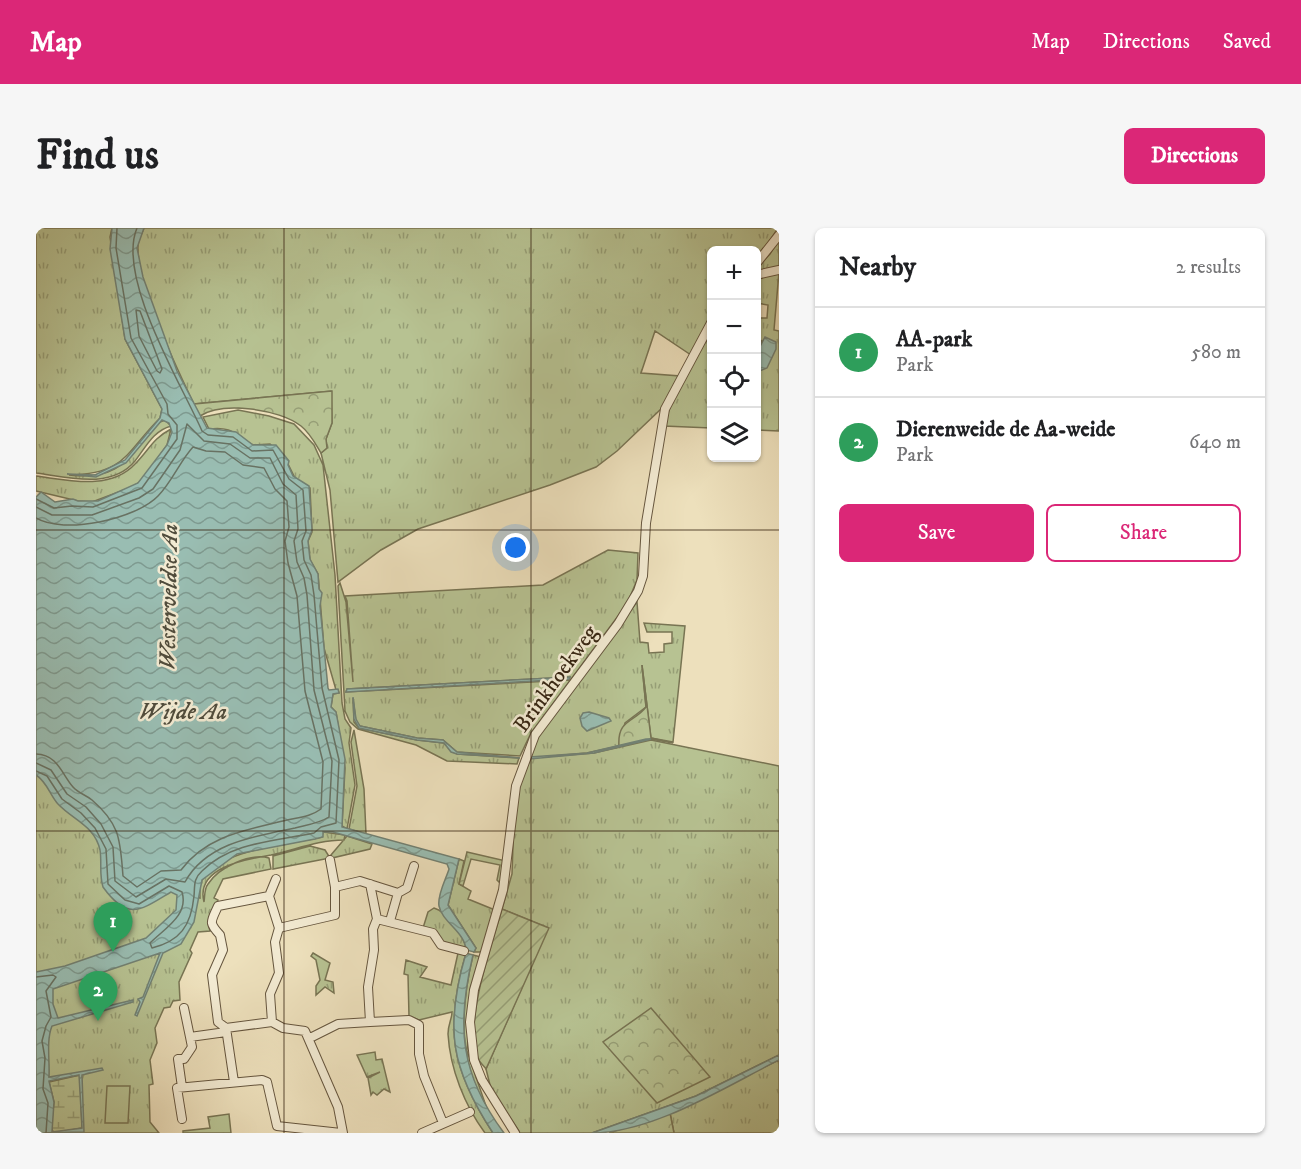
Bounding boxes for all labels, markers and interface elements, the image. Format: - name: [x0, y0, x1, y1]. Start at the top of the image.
- text: Map: [30, 25, 82, 60]
- text: Map: [1031, 29, 1070, 55]
- text: Directions: [1103, 29, 1190, 55]
- text: Saved: [1223, 29, 1271, 55]
- button: Directions: [1124, 128, 1265, 184]
- text: Find us: [36, 130, 159, 182]
- map controls: [707, 246, 761, 462]
- button: +: [707, 246, 761, 300]
- text: Nearby: [839, 251, 916, 284]
- text: 2 results: [1176, 255, 1241, 280]
- button: −: [707, 300, 761, 354]
- text: AA-park: [896, 326, 972, 353]
- text: 1: [855, 340, 862, 365]
- text: 580 m: [1191, 340, 1241, 365]
- text: Park: [896, 353, 933, 378]
- button: locate: [707, 354, 761, 408]
- button: layers: [707, 408, 761, 462]
- text: Dierenweide de Aa-weide: [896, 416, 1115, 443]
- text: 2: [854, 430, 863, 455]
- text: 640 m: [1189, 430, 1241, 455]
- text: Park: [896, 443, 933, 468]
- button: Save: [839, 504, 1034, 562]
- button: Share: [1046, 504, 1241, 562]
- water label: Westerveldse Aa: [153, 524, 185, 670]
- your location: [501, 533, 530, 562]
- street label: Brinkhoekweg: [508, 620, 604, 738]
- water label: Wijde Aa: [139, 697, 227, 727]
- pin: 1: [94, 902, 133, 952]
- pin: 2: [78, 972, 118, 1021]

